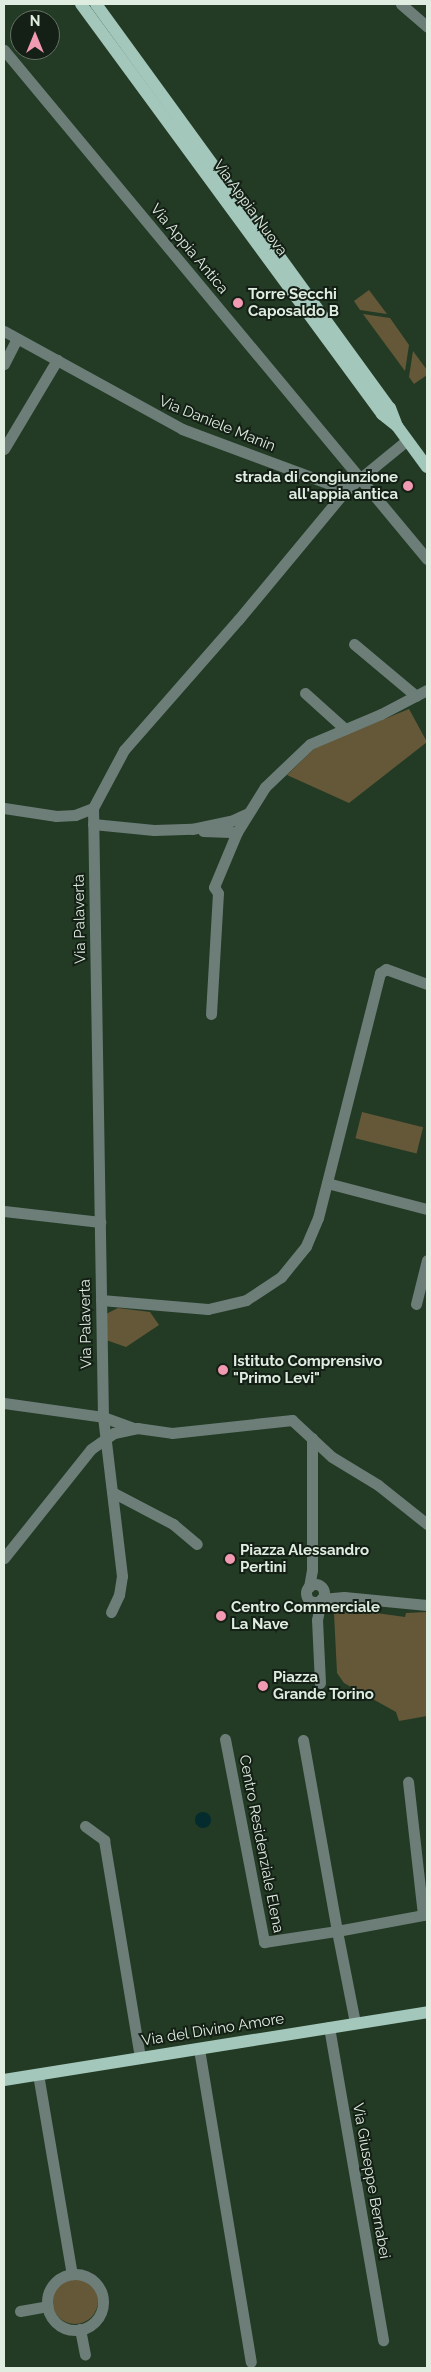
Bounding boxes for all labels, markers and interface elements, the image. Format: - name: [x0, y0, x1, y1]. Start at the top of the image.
- north arrow: [10, 10, 60, 60]
- text: N: [30, 13, 40, 29]
- street label: Via Appia Nuova: [209, 156, 291, 260]
- street label: Via Appia Antica: [146, 200, 232, 298]
- place label: Torre Secchi Caposaldo B: [248, 285, 339, 320]
- marker: Torre Secchi Caposaldo B: [232, 297, 244, 309]
- street label: Via Daniele Manin: [156, 392, 278, 456]
- place label: strada di congiunzione all'appia antica: [235, 468, 398, 503]
- marker: strada di congiunzione all'appia antica: [402, 480, 414, 492]
- street label: Via Palaverta: [70, 874, 90, 964]
- street label: Via Palaverta: [76, 1279, 96, 1369]
- place label: Istituto Comprensivo "Primo Levi": [233, 1352, 382, 1387]
- marker: Istituto Comprensivo "Primo Levi": [217, 1364, 229, 1376]
- place label: Piazza Alessandro Pertini: [240, 1541, 370, 1576]
- marker: Piazza Alessandro Pertini: [224, 1553, 236, 1565]
- place label: Centro Commerciale La Nave: [231, 1598, 380, 1633]
- marker: Centro Commerciale La Nave: [215, 1610, 227, 1622]
- place label: Piazza Grande Torino: [273, 1668, 374, 1703]
- marker: Piazza Grande Torino: [257, 1680, 269, 1692]
- street label: Centro Residenziale Elena: [235, 1754, 287, 1934]
- street label: Via del Divino Amore: [140, 2010, 286, 2050]
- street label: Via Giuseppe Bernabei: [348, 2102, 394, 2260]

